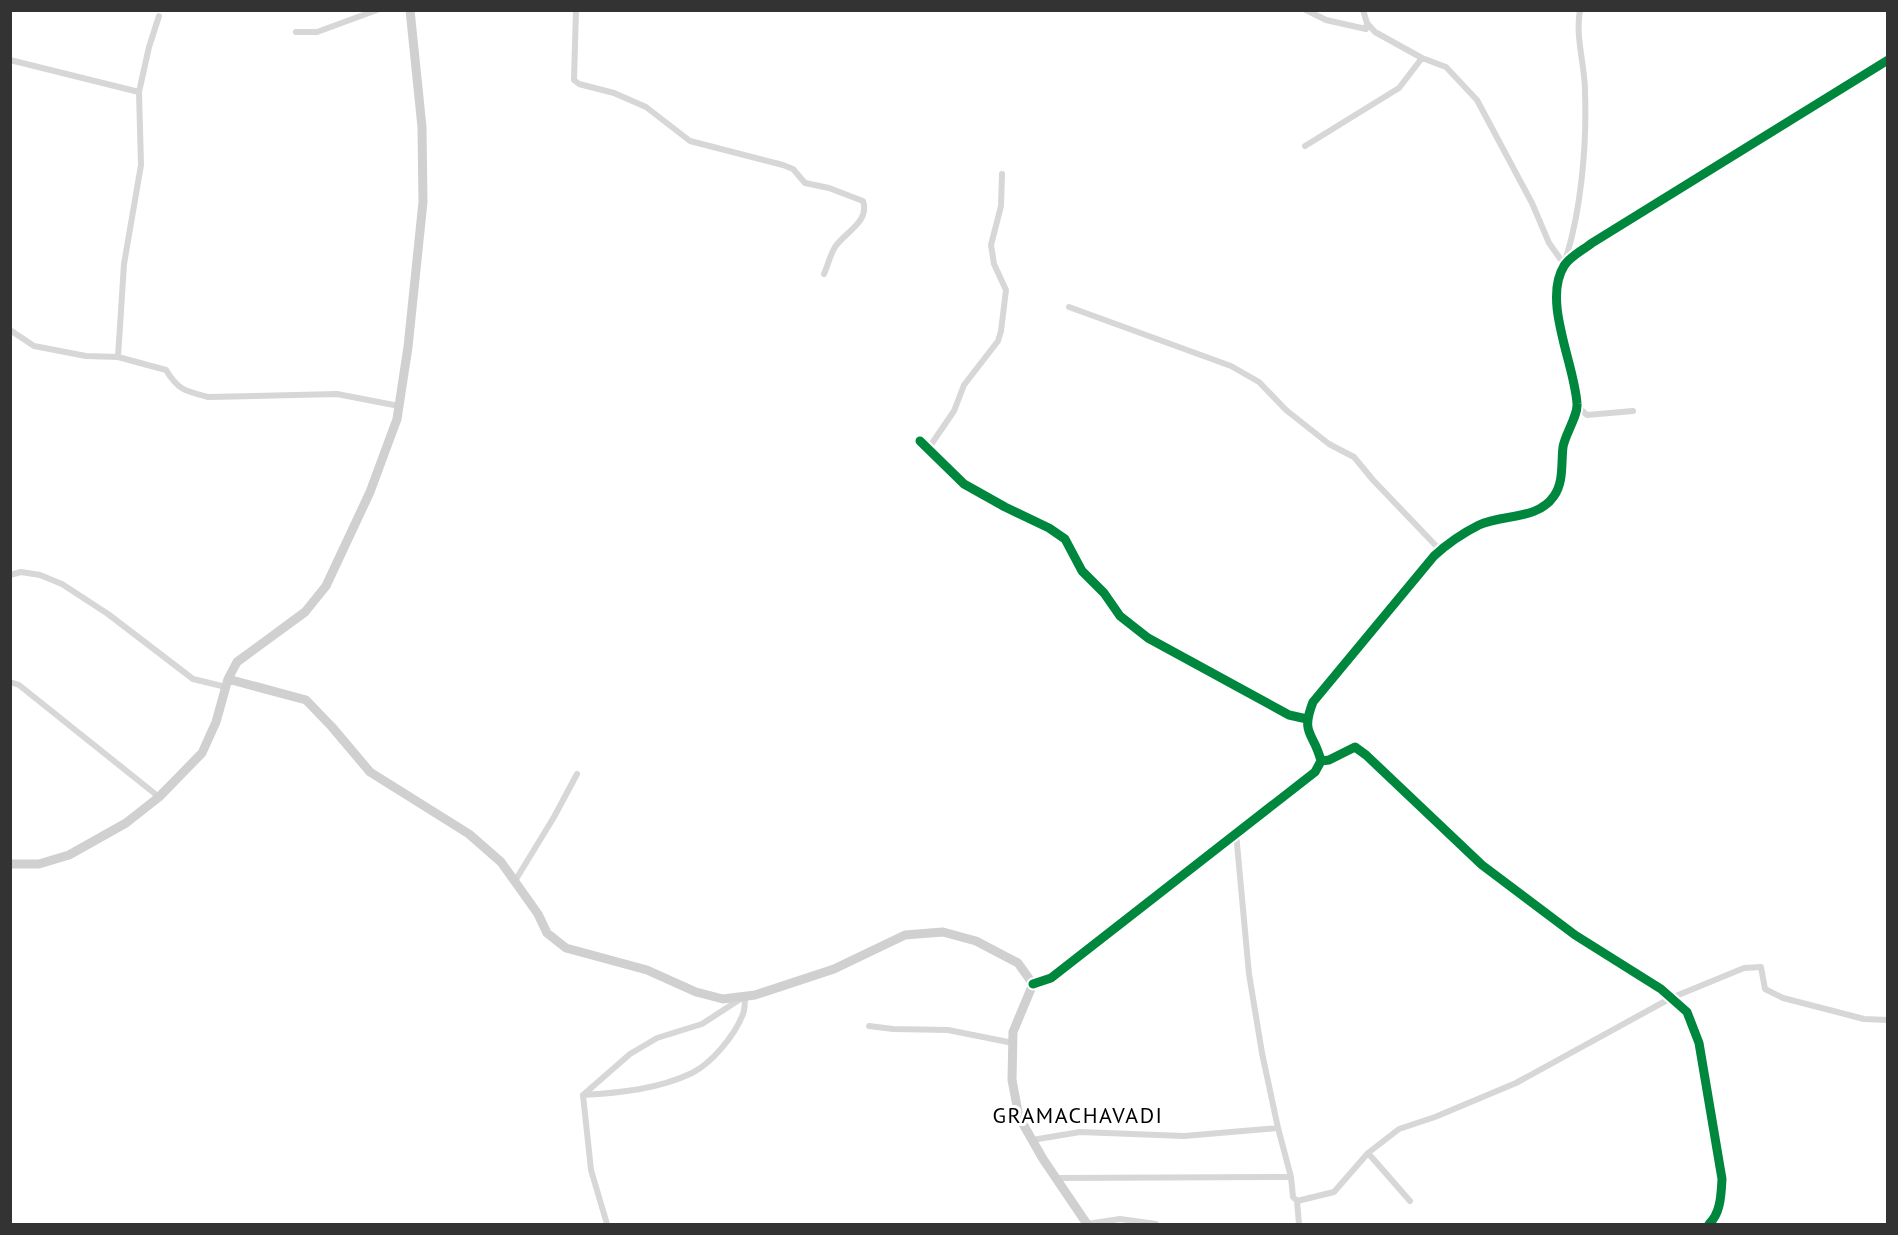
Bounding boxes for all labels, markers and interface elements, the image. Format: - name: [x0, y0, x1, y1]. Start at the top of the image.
- district label: GRAMACHAVADI: [993, 1101, 1163, 1129]

